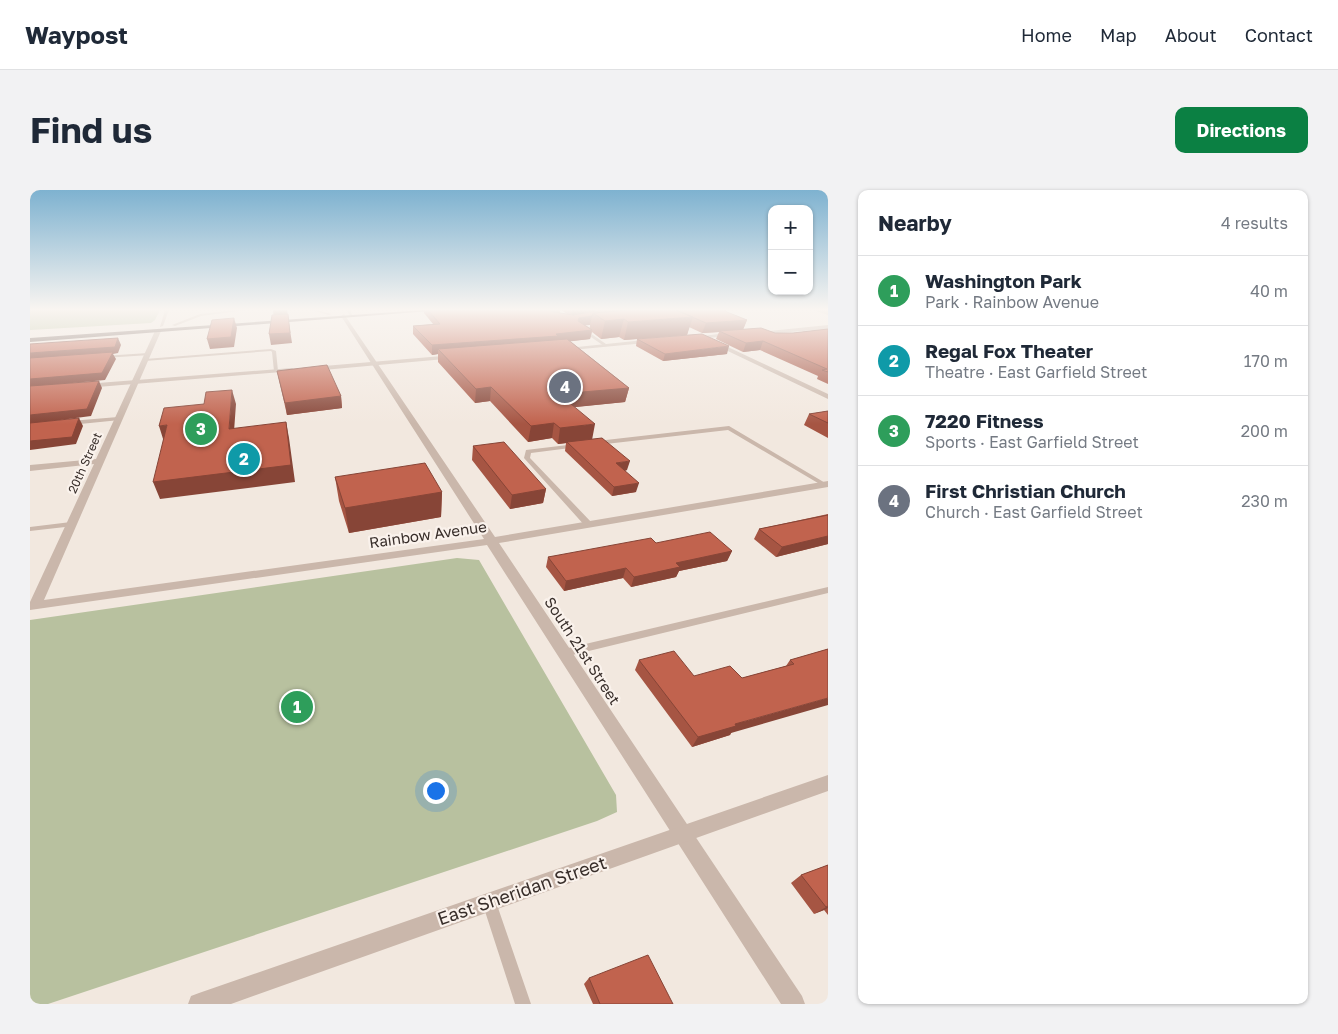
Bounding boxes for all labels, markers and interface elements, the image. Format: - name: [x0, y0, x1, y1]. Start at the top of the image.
- text: Waypost: [25, 20, 128, 49]
- text: Home: [1021, 24, 1072, 46]
- text: Map: [1100, 24, 1137, 46]
- text: About: [1165, 24, 1217, 46]
- text: Contact: [1245, 24, 1313, 46]
- button: Directions: [1175, 107, 1308, 153]
- text: Find us: [30, 109, 152, 151]
- map controls: [768, 205, 813, 295]
- button: +: [768, 205, 813, 250]
- text: Nearby: [878, 210, 952, 236]
- text: 4 results: [1221, 213, 1288, 233]
- button: −: [768, 250, 813, 295]
- text: Washington Park: [925, 269, 1082, 292]
- text: 1: [890, 281, 898, 301]
- text: 40 m: [1250, 281, 1288, 301]
- text: Park · Rainbow Avenue: [925, 292, 1099, 312]
- text: Regal Fox Theater: [925, 339, 1093, 362]
- text: 2: [889, 351, 899, 371]
- text: 170 m: [1244, 351, 1288, 371]
- text: Theatre · East Garfield Street: [925, 362, 1147, 382]
- pin: 4: [549, 368, 581, 406]
- text: 7220 Fitness: [925, 409, 1044, 432]
- pin: 3: [185, 410, 217, 448]
- text: 3: [889, 421, 899, 441]
- text: 200 m: [1241, 421, 1288, 441]
- street label: 20th Street: [64, 430, 105, 496]
- text: Sports · East Garfield Street: [925, 432, 1139, 452]
- pin: 2: [228, 440, 260, 478]
- text: First Christian Church: [925, 479, 1126, 502]
- text: 4: [889, 491, 899, 511]
- text: 230 m: [1241, 491, 1288, 511]
- text: Church · East Garfield Street: [925, 502, 1143, 522]
- street label: Rainbow Avenue: [368, 517, 488, 551]
- street label: South 21st Street: [541, 593, 624, 708]
- pin: 1: [281, 688, 313, 726]
- your location: [423, 778, 449, 804]
- street label: East Sheridan Street: [434, 851, 609, 929]

